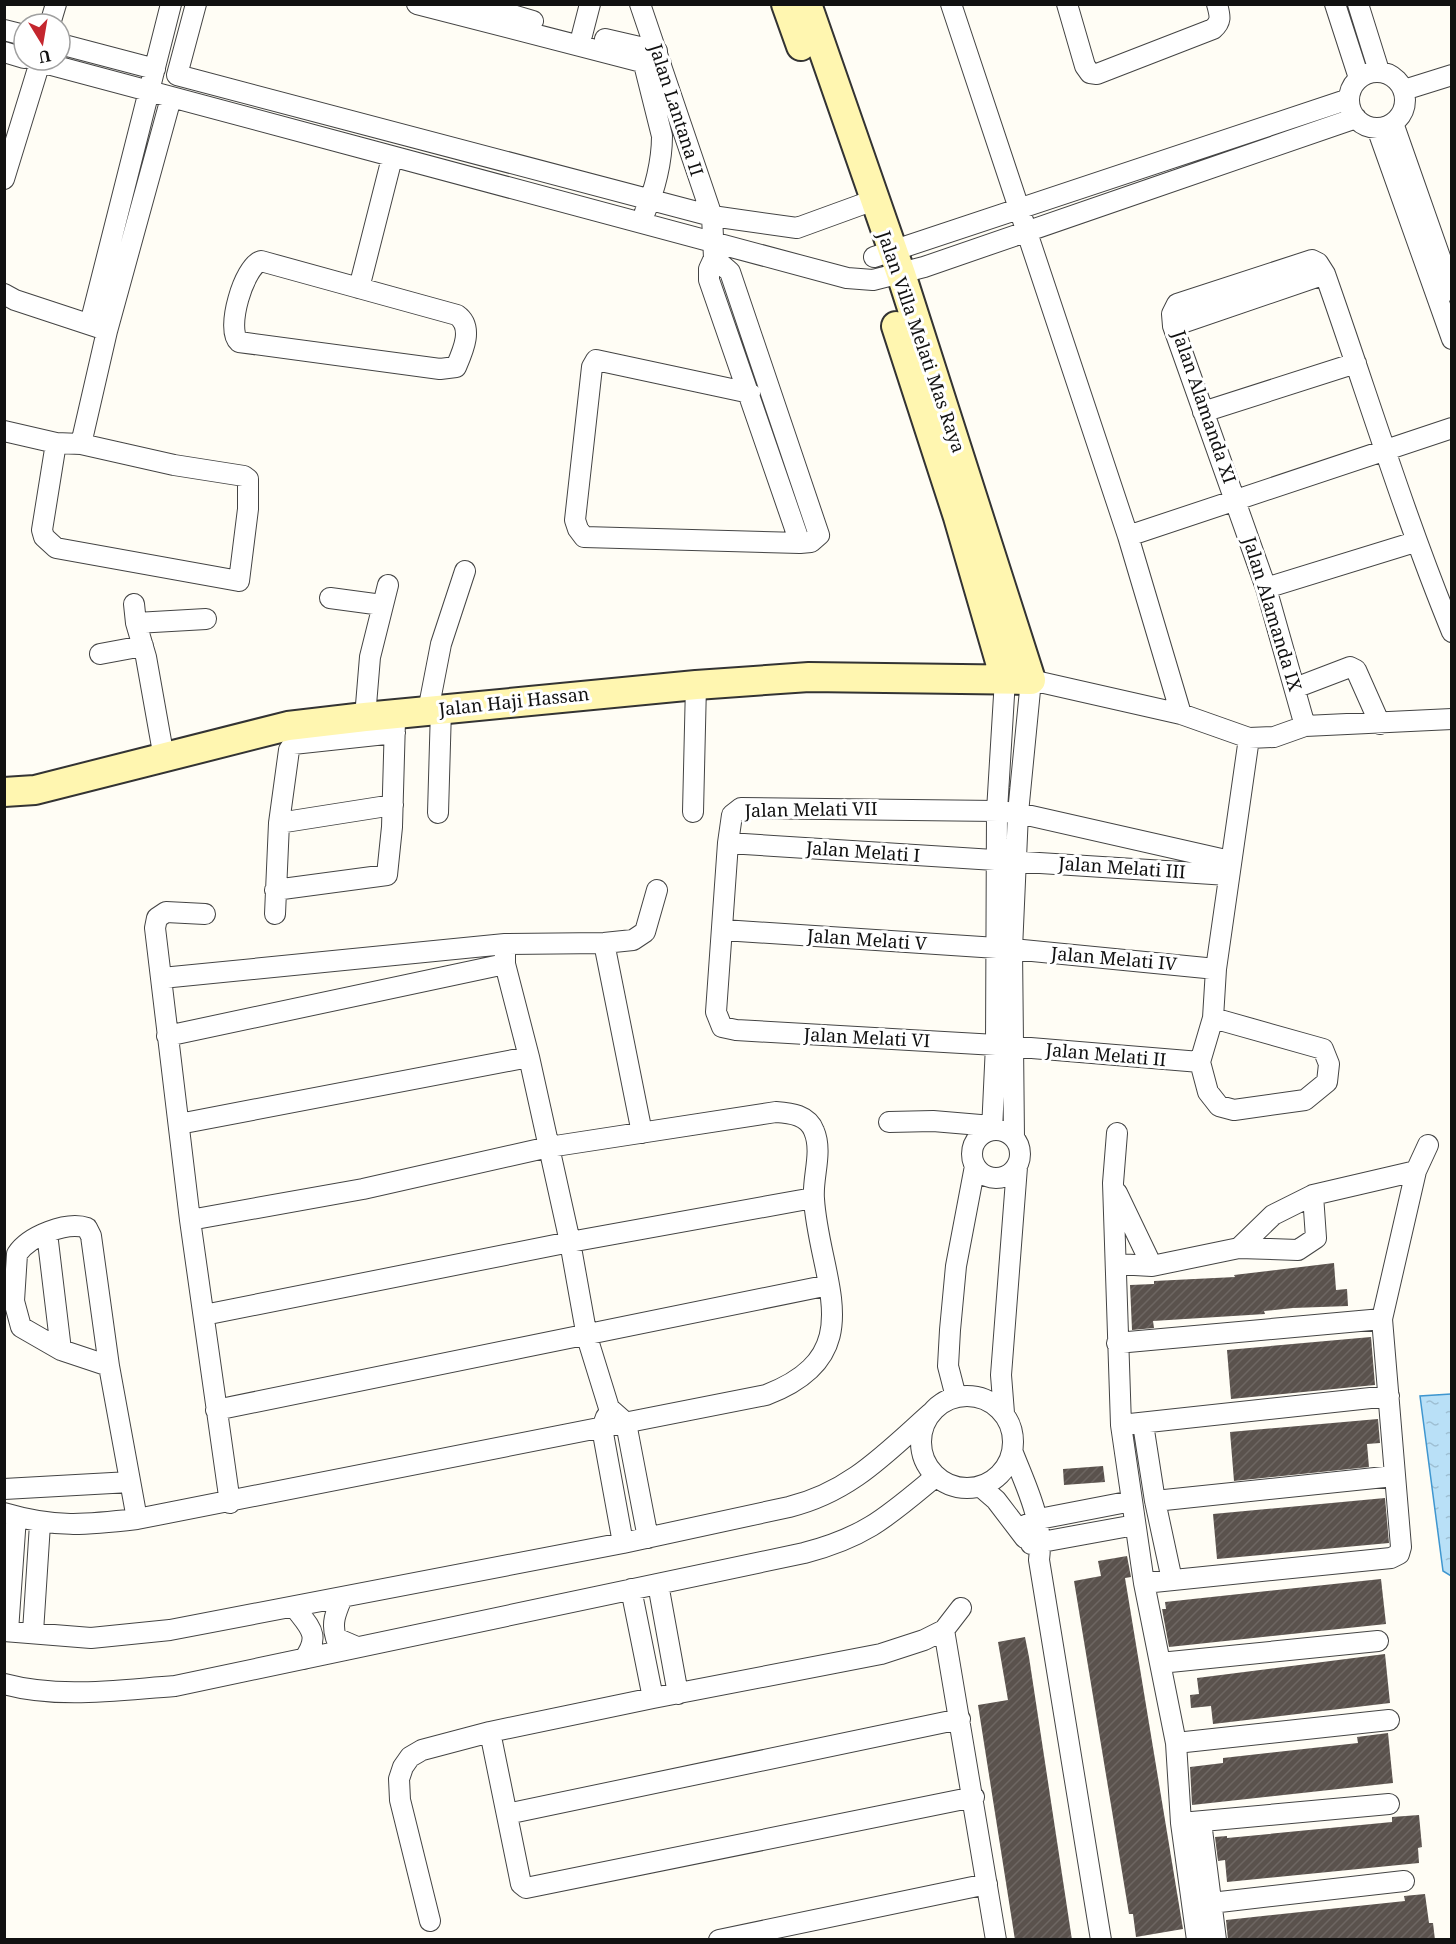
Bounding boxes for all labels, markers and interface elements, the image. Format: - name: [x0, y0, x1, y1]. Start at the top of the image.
- north arrow: [12, 12, 72, 72]
- street label: Jalan Lantana II: [644, 40, 710, 179]
- text: U: [37, 45, 53, 69]
- street label: Jalan Villa Melati Mas Raya: [872, 227, 971, 456]
- street label: Jalan Alamanda XI: [1167, 326, 1242, 486]
- street label: Jalan Alamanda IX: [1238, 533, 1308, 694]
- street label: Jalan Haji Hassan: [436, 681, 591, 721]
- street label: Jalan Melati VII: [743, 796, 878, 822]
- street label: Jalan Melati I: [804, 835, 921, 867]
- street label: Jalan Melati III: [1057, 851, 1186, 883]
- street label: Jalan Melati V: [806, 923, 928, 955]
- street label: Jalan Melati IV: [1049, 940, 1179, 976]
- street label: Jalan Melati VI: [802, 1022, 931, 1052]
- street label: Jalan Melati II: [1044, 1037, 1167, 1071]

